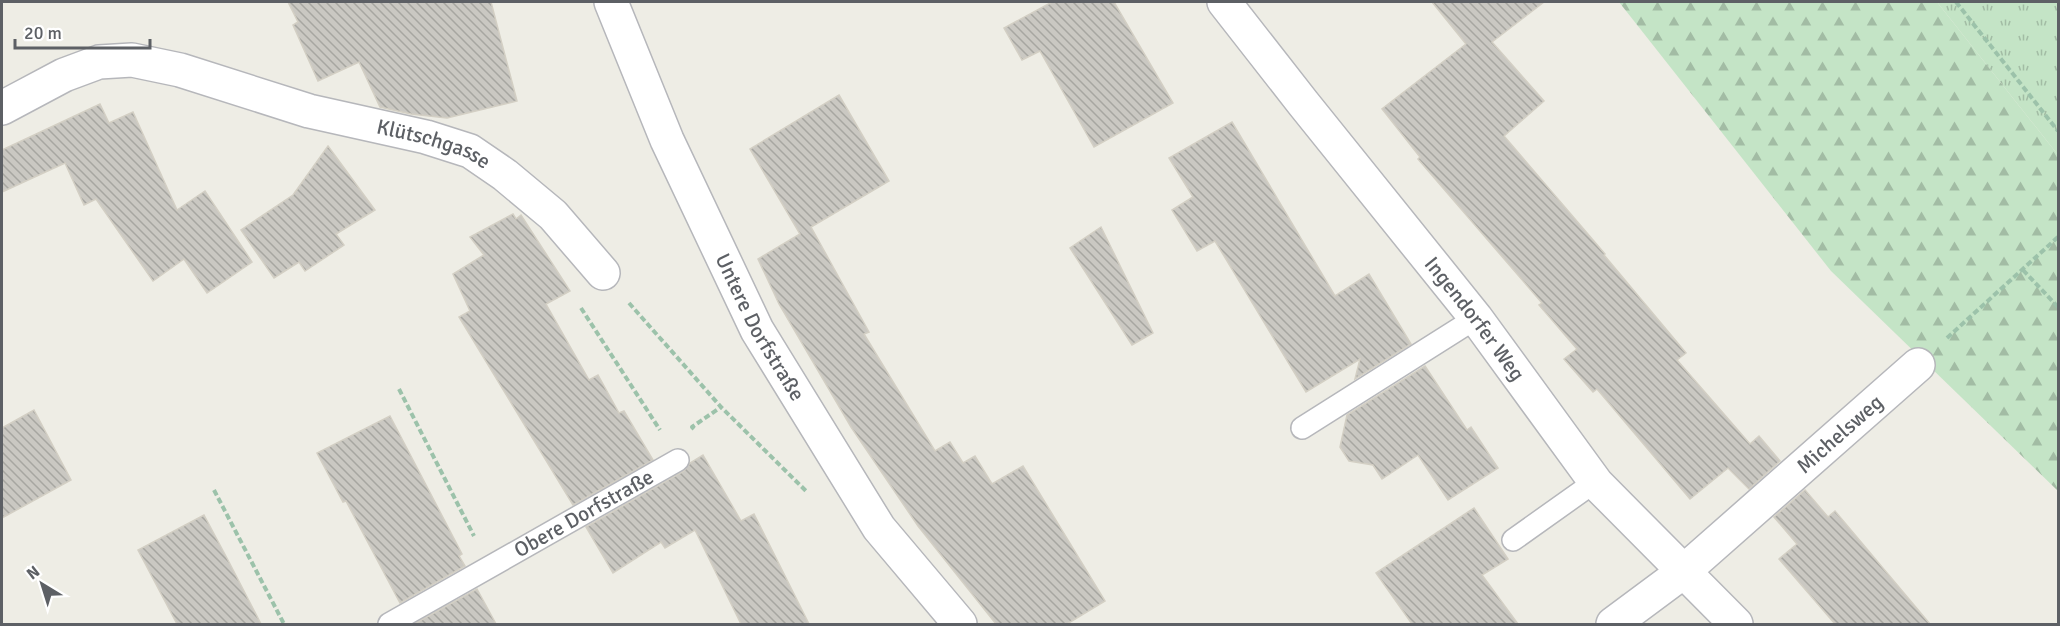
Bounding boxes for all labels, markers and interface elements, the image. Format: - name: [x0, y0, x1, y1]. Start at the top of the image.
- scale bar: [15, 12, 150, 50]
- text: 20 m: [24, 22, 62, 44]
- street label: Klütschgasse: [374, 113, 496, 174]
- street label: Untere Dorfstraße: [710, 249, 810, 406]
- street label: Ingendorfer Weg: [1419, 251, 1530, 386]
- street label: Michelsweg: [1791, 389, 1888, 479]
- street label: Obere Dorfstraße: [509, 464, 658, 563]
- north arrow: [12, 554, 72, 614]
- text: N: [23, 562, 44, 584]

